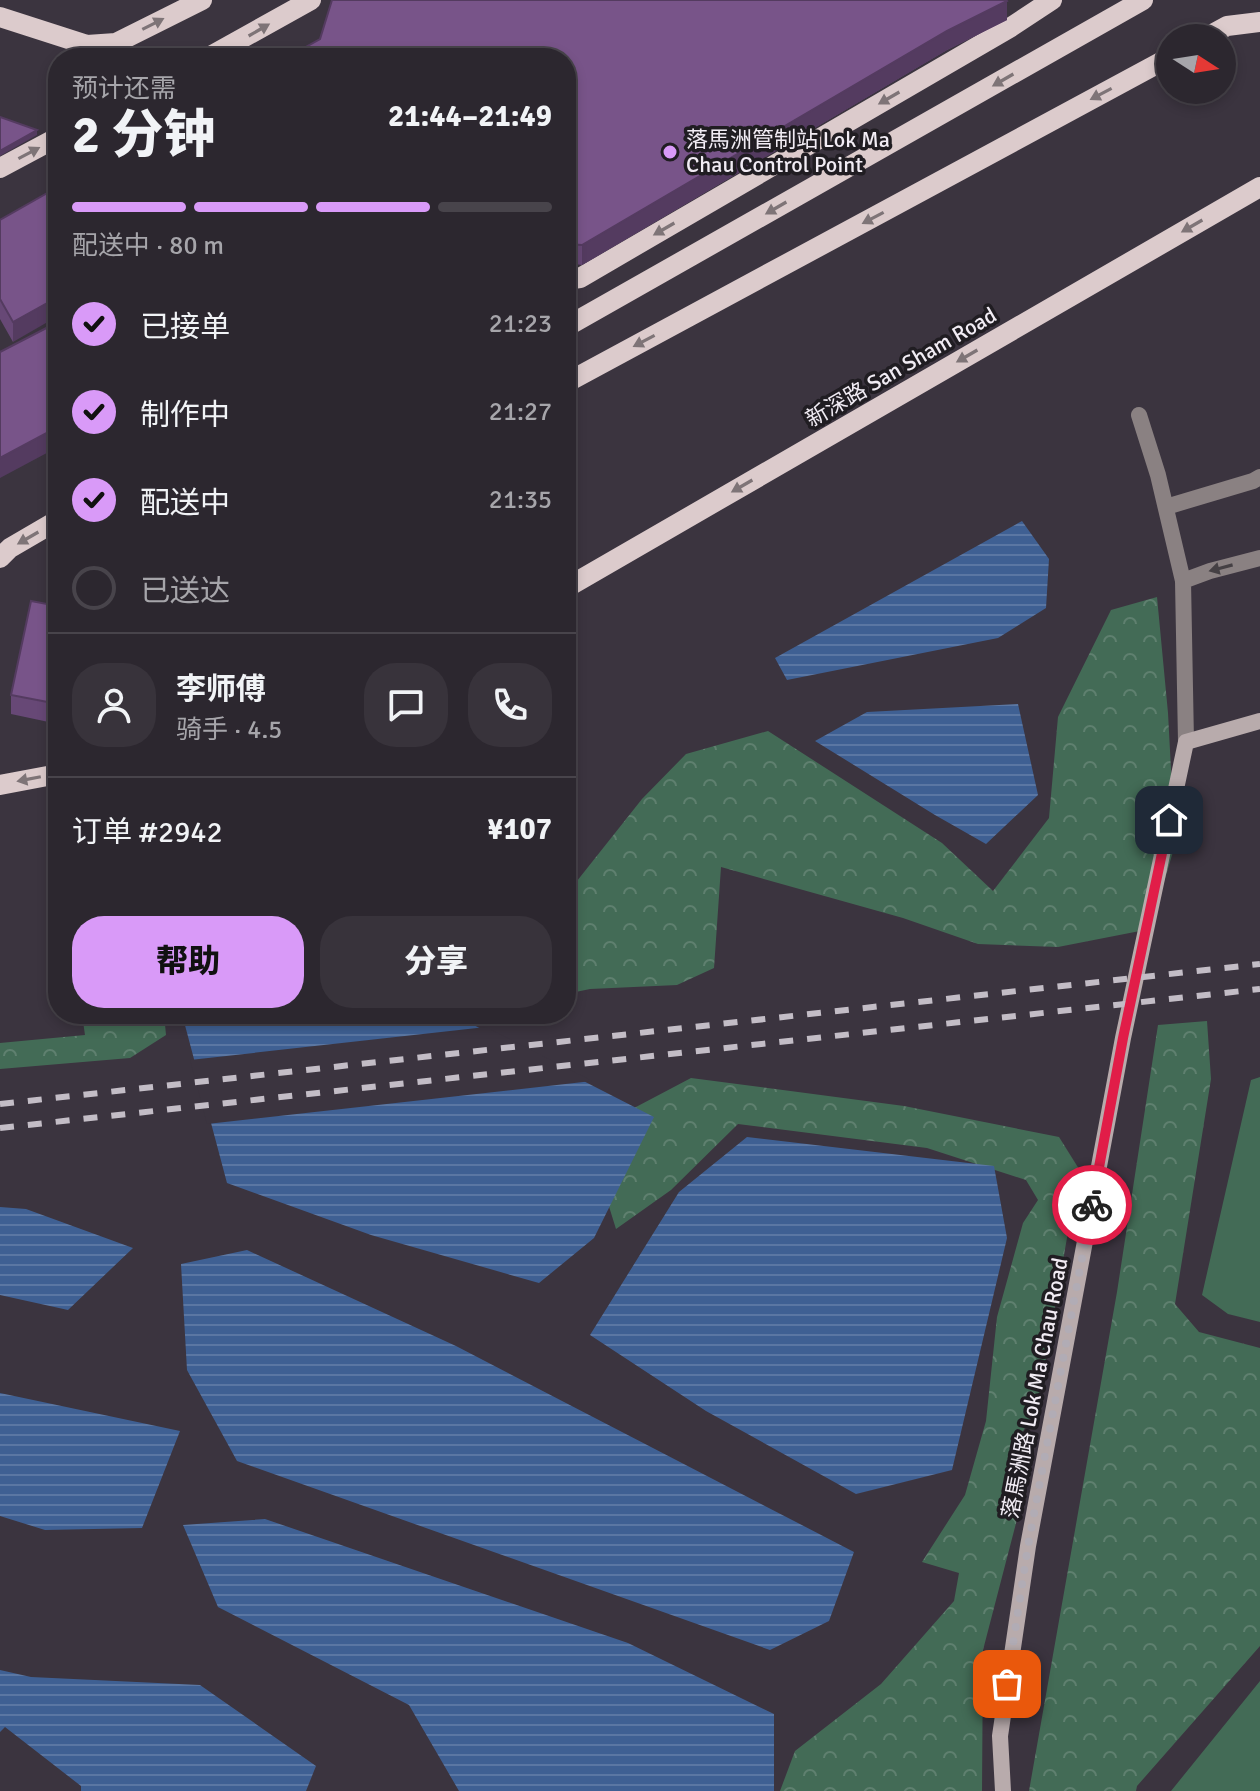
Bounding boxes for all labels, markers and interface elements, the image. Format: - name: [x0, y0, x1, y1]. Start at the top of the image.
- one-way arrow: [142, 18, 165, 31]
- one-way arrow: [248, 23, 270, 37]
- north arrow: [1156, 24, 1236, 104]
- map controls: [1156, 24, 1236, 104]
- text: 预计还需: [72, 73, 176, 105]
- one-way arrow: [991, 73, 1014, 87]
- one-way arrow: [1090, 87, 1113, 101]
- one-way arrow: [878, 91, 900, 105]
- text: 21:44–21:49: [388, 98, 552, 135]
- text: 2 分钟: [72, 103, 216, 167]
- place label: 落馬洲管制站 Lok Ma Chau Control Point: [686, 126, 890, 178]
- marker: 落馬洲管制站 Lok Ma Chau Control Point: [661, 143, 679, 161]
- one-way arrow: [18, 146, 40, 160]
- one-way arrow: [765, 201, 787, 215]
- one-way arrow: [861, 211, 884, 224]
- one-way arrow: [1181, 219, 1204, 233]
- one-way arrow: [653, 221, 676, 235]
- text: 配送中 · 80 m: [72, 230, 224, 262]
- street label: 新深路 San Sham Road: [801, 301, 1001, 433]
- icon: check: [72, 302, 116, 346]
- text: 21:23: [489, 308, 552, 340]
- text: 已接单: [140, 309, 230, 346]
- one-way arrow: [633, 334, 655, 348]
- one-way arrow: [956, 349, 979, 363]
- icon: check: [72, 390, 116, 434]
- text: 21:27: [489, 396, 552, 428]
- text: 制作中: [140, 397, 230, 434]
- icon: check: [72, 478, 116, 522]
- one-way arrow: [731, 479, 754, 493]
- text: 21:35: [489, 484, 552, 516]
- text: 配送中: [140, 485, 230, 522]
- one-way arrow: [17, 531, 39, 545]
- one-way arrow: [1208, 563, 1233, 575]
- text: 已送达: [140, 573, 230, 610]
- button: person: [72, 663, 156, 747]
- button: chat: [364, 663, 448, 747]
- button: phone: [468, 663, 552, 747]
- text: 李师傅: [176, 671, 266, 708]
- text: 骑手 · 4.5: [176, 714, 282, 746]
- one-way arrow: [16, 774, 41, 786]
- pin: [1135, 786, 1203, 854]
- icon: home: [1147, 798, 1191, 842]
- text: ¥107: [487, 811, 552, 848]
- text: 订单 #2942: [72, 814, 223, 851]
- button: 帮助: [72, 916, 304, 1008]
- button: 分享: [320, 916, 552, 1008]
- courier: [1052, 1165, 1132, 1245]
- icon: bike: [1070, 1183, 1114, 1227]
- street label: 落馬洲路 Lok Ma Chau Road: [996, 1255, 1074, 1521]
- pin: [973, 1650, 1041, 1718]
- icon: bag: [985, 1662, 1029, 1706]

